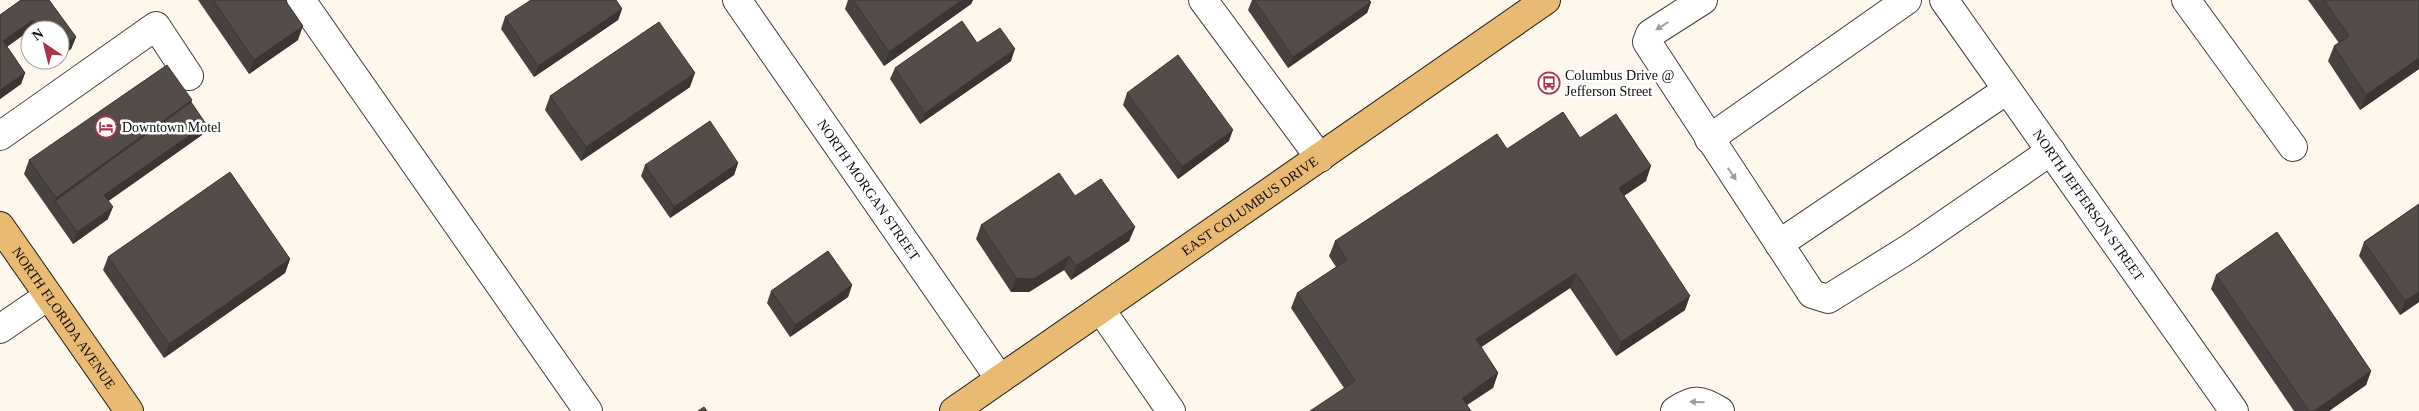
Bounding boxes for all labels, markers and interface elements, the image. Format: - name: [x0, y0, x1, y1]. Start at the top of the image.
- north arrow: [20, 20, 70, 70]
- one-way arrow: [1655, 21, 1669, 31]
- text: N: [29, 26, 46, 44]
- place label: Columbus Drive @ Jefferson Street: [1565, 68, 1674, 99]
- bus stop icon: Columbus Drive @ Jefferson Street: [1537, 71, 1561, 95]
- hotel icon: Downtown Motel: [94, 115, 118, 139]
- street label: NORTH MORGAN STREET: [814, 117, 923, 264]
- place label: Downtown Motel: [122, 120, 221, 135]
- street label: NORTH JEFFERSON STREET: [2030, 127, 2147, 284]
- street label: EAST COLUMBUS DRIVE: [1179, 154, 1321, 259]
- one-way arrow: [1727, 168, 1737, 181]
- street label: NORTH FLORIDA AVENUE: [9, 244, 118, 392]
- one-way arrow: [1689, 398, 1705, 406]

